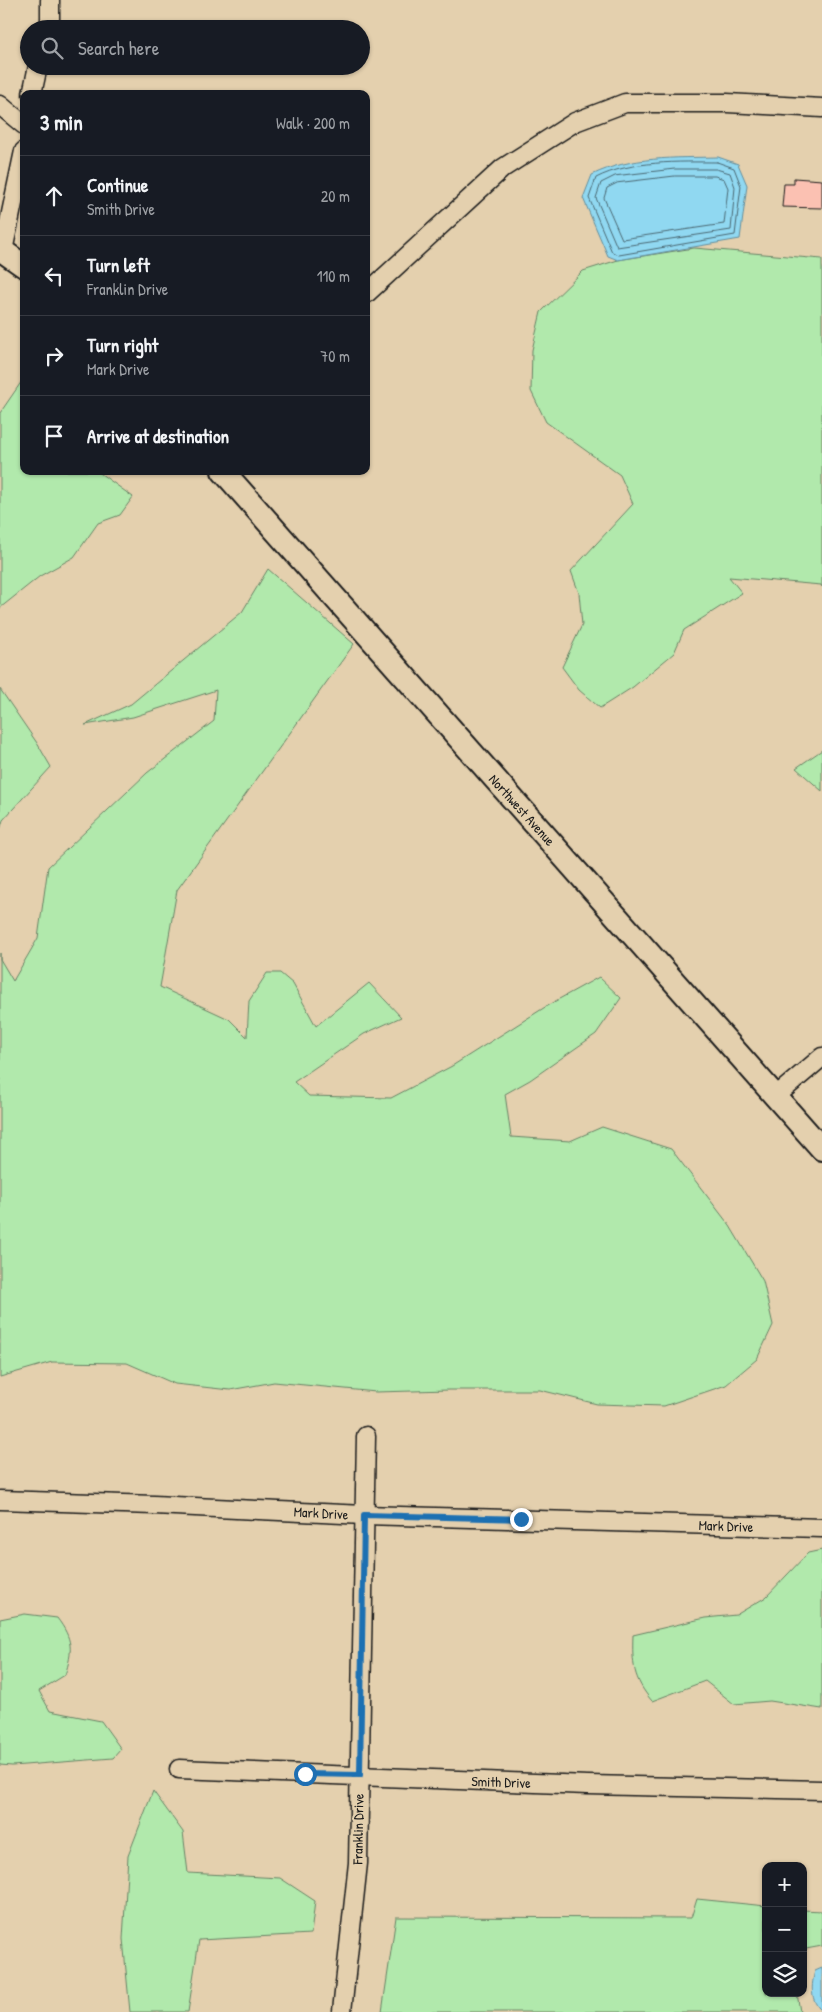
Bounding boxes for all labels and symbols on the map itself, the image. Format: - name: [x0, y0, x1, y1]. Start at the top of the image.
- street label: Northwest Avenue: [485, 770, 560, 850]
- street label: Mark Drive: [293, 1502, 349, 1523]
- route end: [510, 1508, 533, 1531]
- street label: Mark Drive: [698, 1515, 754, 1536]
- route start: [294, 1763, 317, 1786]
- street label: Smith Drive: [471, 1771, 531, 1792]
- street label: Franklin Drive: [347, 1793, 368, 1866]

